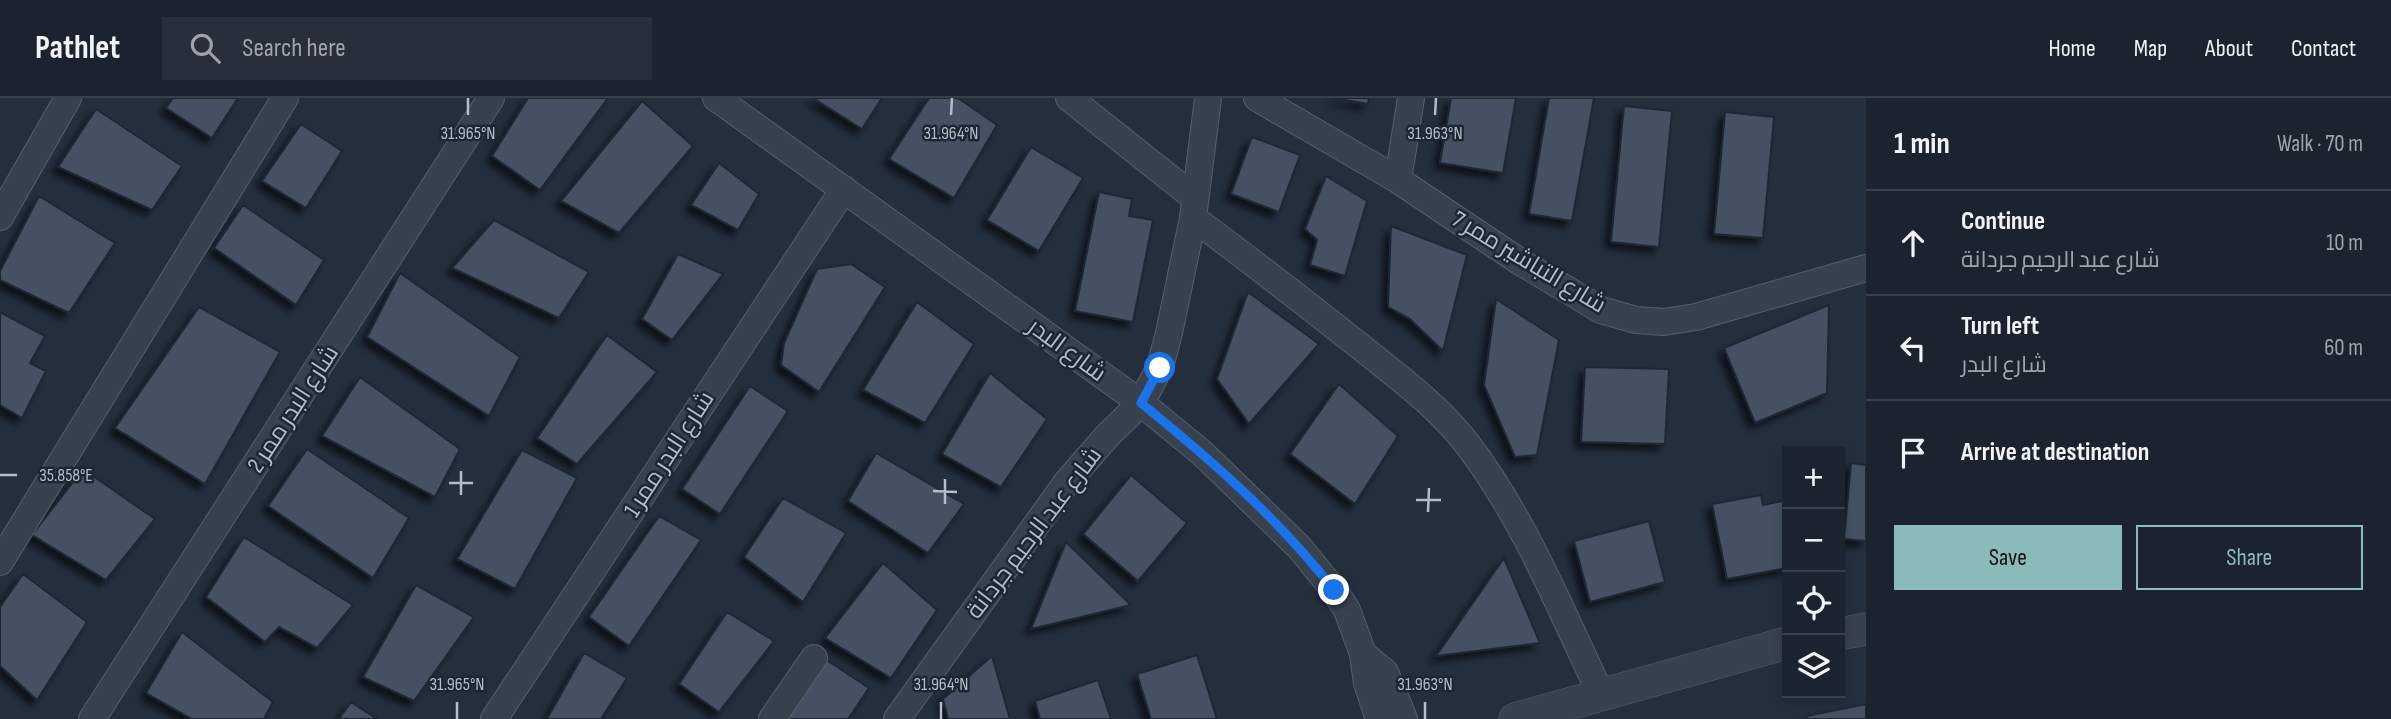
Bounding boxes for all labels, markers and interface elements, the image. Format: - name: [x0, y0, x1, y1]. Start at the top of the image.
- search box: [162, 17, 652, 80]
- text: Pathlet: [35, 28, 120, 68]
- icon: search: [186, 29, 224, 67]
- text: Search here: [242, 33, 346, 64]
- text: Home: [2048, 34, 2096, 63]
- text: Map: [2134, 34, 2167, 63]
- text: About: [2205, 34, 2253, 63]
- text: Contact: [2291, 34, 2356, 63]
- text: 31.965°N: [441, 123, 495, 144]
- text: 31.964°N: [924, 123, 978, 144]
- text: 31.963°N: [1407, 123, 1463, 144]
- text: 1 min: [1894, 126, 1950, 162]
- text: Walk · 70 m: [2277, 130, 2363, 158]
- street label: شارع التباشير ممر 7: [1446, 205, 1611, 320]
- text: Continue: [1961, 206, 2045, 237]
- icon: ahead: [1894, 224, 1932, 262]
- text: 10 m: [2326, 229, 2363, 257]
- text: شارع عبد الرحيم جردانة: [1961, 246, 2160, 274]
- street label: شارع البدر: [1020, 311, 1112, 389]
- text: Turn left: [1961, 311, 2039, 342]
- icon: left: [1894, 329, 1932, 367]
- text: 60 m: [2324, 334, 2363, 362]
- street label: شارع البدر ممر 2: [241, 340, 346, 479]
- text: شارع البدر: [1961, 351, 2047, 379]
- route start: [1144, 352, 1175, 383]
- street label: شارع البدر ممر 1: [618, 386, 721, 523]
- icon: arrive: [1894, 434, 1932, 472]
- text: Arrive at destination: [1961, 437, 2149, 468]
- street label: شارع عبد الرحيم جردانة: [960, 441, 1109, 625]
- map controls: [1782, 446, 1845, 698]
- button: +: [1782, 446, 1845, 509]
- text: 35.858°E: [39, 465, 93, 486]
- button: −: [1782, 509, 1845, 572]
- button: Save: [1894, 525, 2122, 590]
- button: Share: [2136, 525, 2363, 590]
- button: locate: [1782, 572, 1845, 635]
- route end: [1318, 574, 1349, 605]
- button: layers: [1782, 635, 1845, 698]
- text: 31.965°N: [430, 674, 484, 695]
- text: 31.964°N: [914, 674, 968, 695]
- text: 31.963°N: [1397, 674, 1453, 695]

